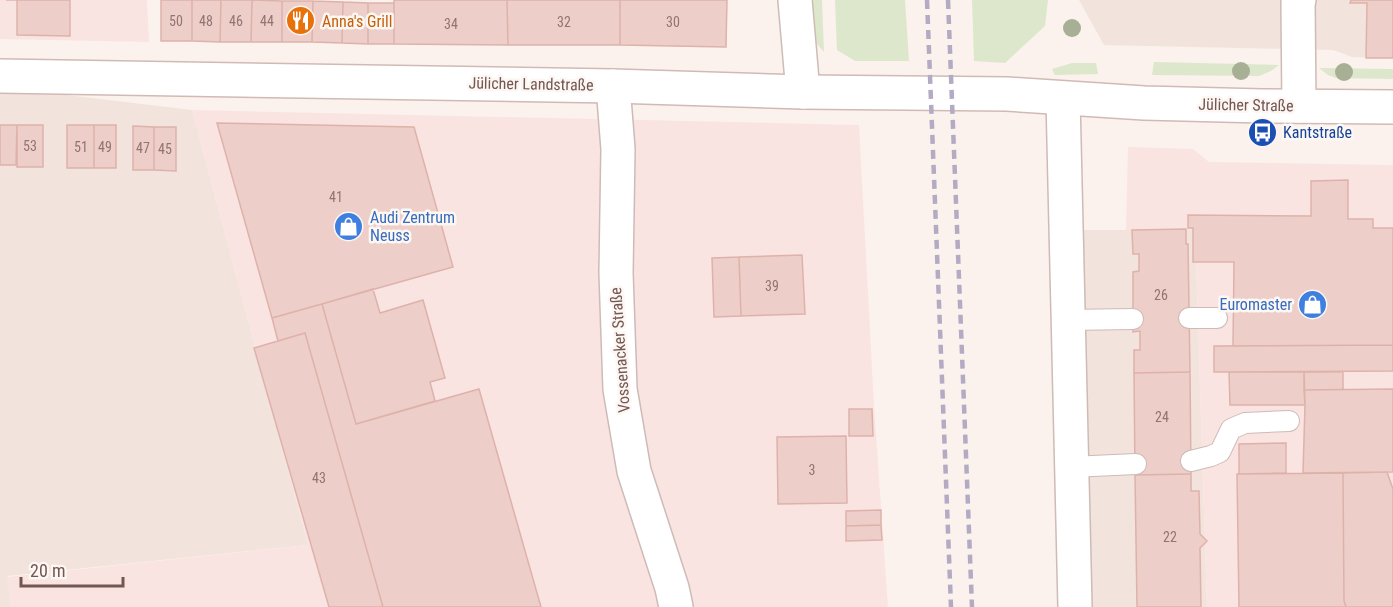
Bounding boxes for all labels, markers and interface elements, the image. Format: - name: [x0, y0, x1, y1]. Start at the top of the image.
- restaurant icon: Anna's Grill: [285, 5, 317, 37]
- place label: Anna's Grill: [322, 12, 392, 31]
- house number: 50: [169, 13, 183, 29]
- house number: 48: [199, 13, 213, 29]
- house number: 46: [229, 13, 243, 29]
- house number: 44: [260, 13, 274, 29]
- house number: 32: [557, 14, 571, 30]
- house number: 30: [666, 14, 680, 30]
- house number: 34: [444, 16, 458, 32]
- street label: Jülicher Landstraße: [468, 73, 594, 95]
- street label: Jülicher Straße: [1198, 95, 1294, 115]
- bus stop icon: Kantstraße: [1246, 116, 1278, 148]
- place label: Kantstraße: [1283, 123, 1352, 142]
- house number: 53: [23, 138, 37, 154]
- house number: 51: [74, 139, 88, 155]
- house number: 49: [98, 139, 112, 155]
- house number: 47: [136, 140, 150, 156]
- house number: 45: [158, 141, 172, 157]
- house number: 41: [329, 189, 343, 205]
- place label: Audi Zentrum Neuss: [370, 208, 455, 245]
- shop icon: Audi Zentrum Neuss: [333, 210, 365, 242]
- house number: 39: [765, 278, 779, 294]
- street label: Vossenacker Straße: [606, 287, 634, 413]
- house number: 26: [1154, 287, 1168, 303]
- shop icon: Euromaster: [1297, 288, 1329, 320]
- place label: Euromaster: [1220, 295, 1292, 314]
- house number: 24: [1155, 409, 1169, 425]
- house number: 3: [809, 462, 815, 478]
- house number: 43: [312, 470, 326, 486]
- house number: 22: [1163, 529, 1177, 545]
- scale bar: [21, 550, 123, 588]
- text: 20 m: [30, 560, 65, 581]

